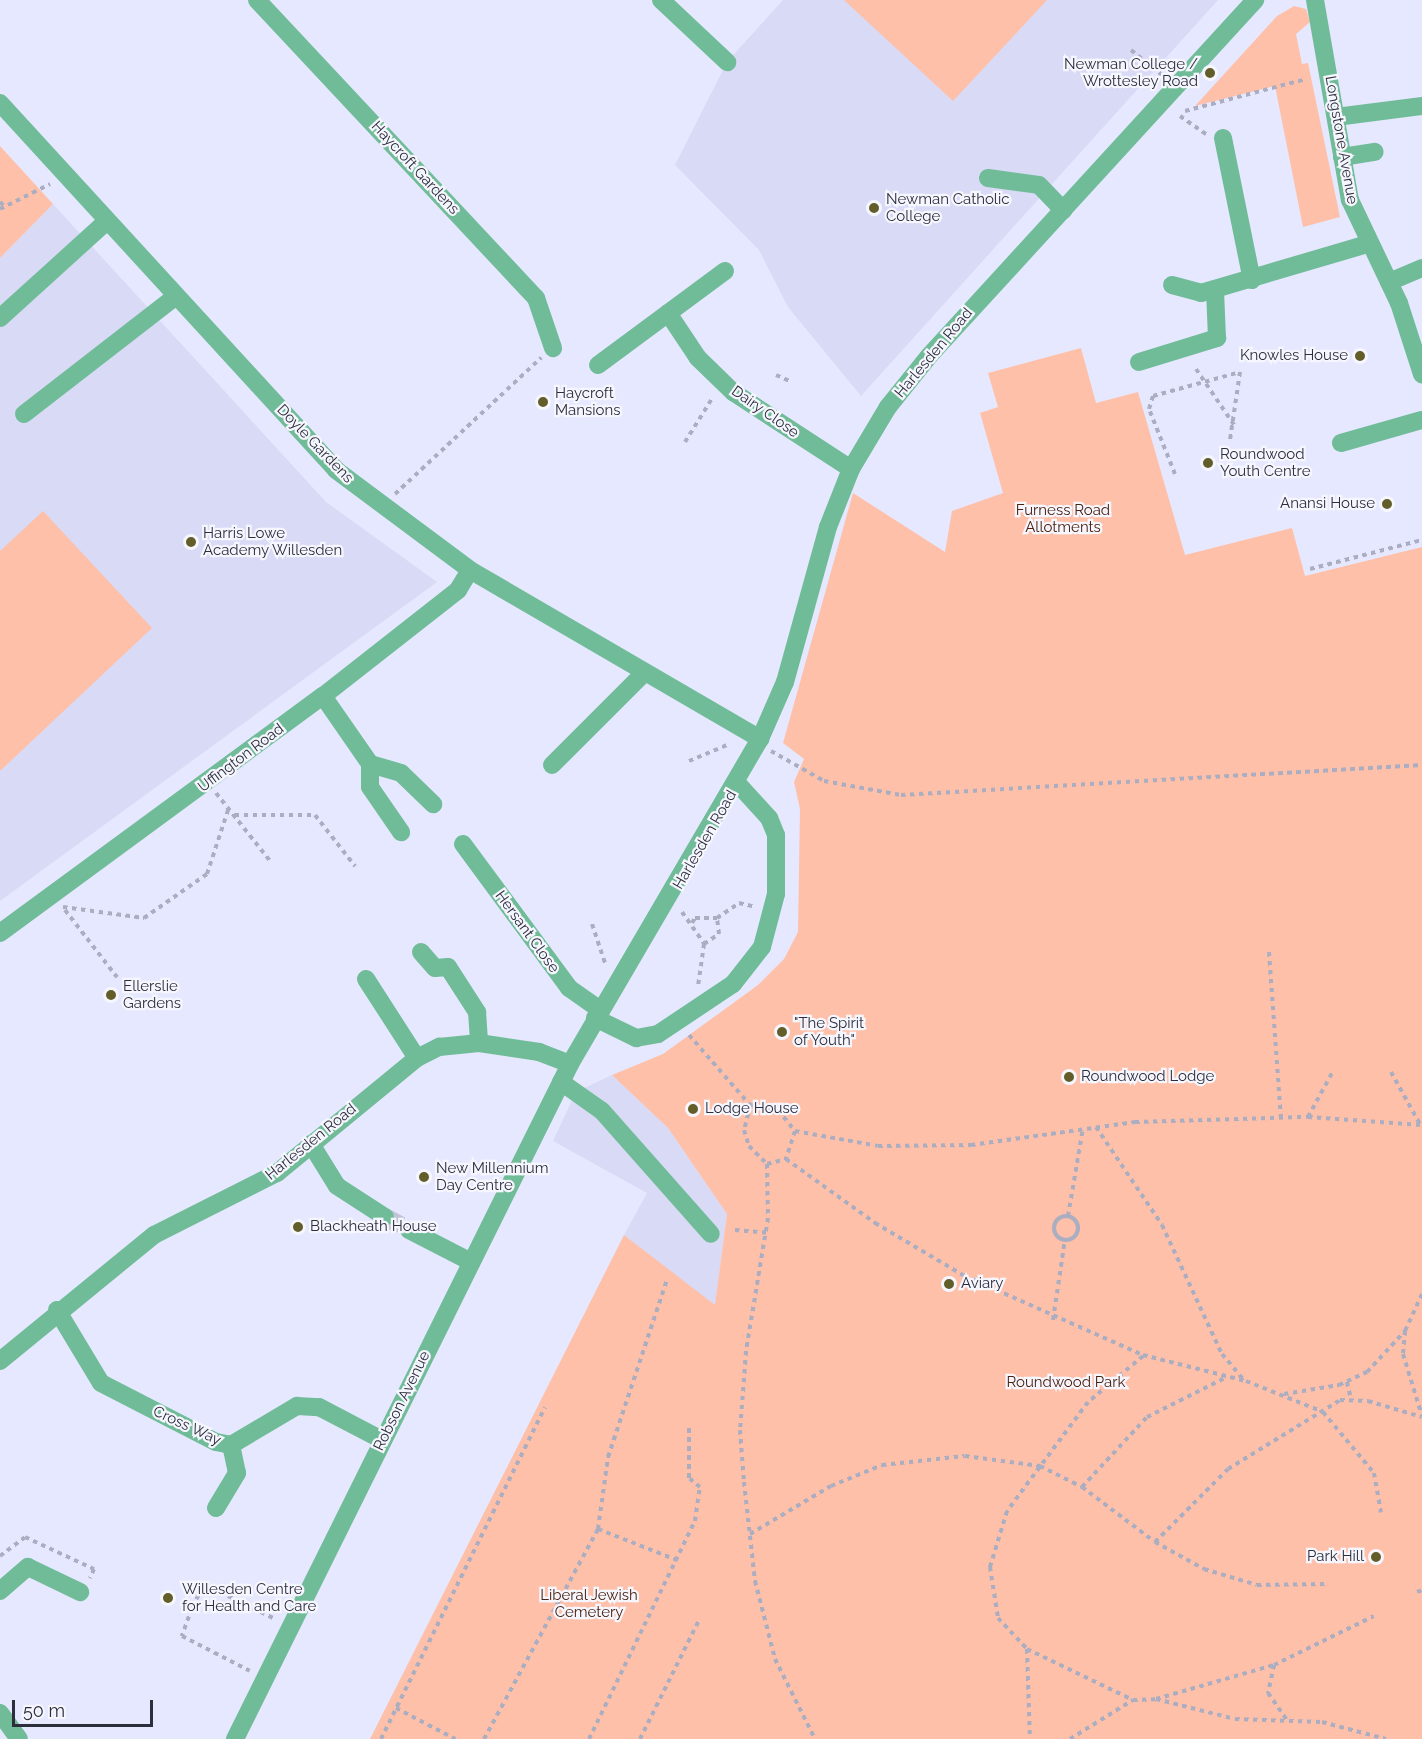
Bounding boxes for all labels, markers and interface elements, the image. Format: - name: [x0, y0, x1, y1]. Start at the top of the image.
- place label: Newman College / Wrottesley Road: [1064, 55, 1198, 90]
- marker: Newman College / Wrottesley Road: [1203, 66, 1217, 80]
- street label: Longstone Avenue: [1321, 74, 1361, 206]
- street label: Haycroft Gardens: [367, 118, 463, 218]
- place label: Newman Catholic College: [886, 190, 1009, 225]
- marker: Newman Catholic College: [867, 201, 881, 215]
- street label: Harlesden Road: [891, 305, 977, 401]
- place label: Knowles House: [1240, 347, 1348, 365]
- marker: Knowles House: [1353, 349, 1367, 363]
- street label: Dairy Close: [728, 382, 802, 442]
- place label: Haycroft Mansions: [555, 384, 620, 419]
- marker: Haycroft Mansions: [536, 395, 550, 409]
- street label: Doyle Gardens: [273, 401, 357, 487]
- place label: Roundwood Youth Centre: [1220, 445, 1310, 480]
- marker: Roundwood Youth Centre: [1201, 456, 1215, 470]
- place label: Anansi House: [1280, 495, 1375, 513]
- marker: Anansi House: [1380, 497, 1394, 511]
- park label: Furness Road Allotments: [1016, 501, 1110, 536]
- place label: Harris Lowe Academy Willesden: [203, 524, 343, 559]
- marker: Harris Lowe Academy Willesden: [184, 535, 198, 549]
- street label: Uffington Road: [195, 720, 287, 796]
- street label: Harlesden Road: [669, 787, 741, 893]
- street label: Hersant Close: [491, 887, 563, 977]
- place label: Ellerslie Gardens: [123, 977, 181, 1012]
- marker: Ellerslie Gardens: [104, 988, 118, 1002]
- place label: "The Spirit of Youth": [794, 1014, 864, 1049]
- marker: "The Spirit of Youth": [775, 1025, 789, 1039]
- place label: Roundwood Lodge: [1081, 1068, 1214, 1086]
- marker: Roundwood Lodge: [1062, 1070, 1076, 1084]
- street label: Harlesden Road: [262, 1100, 360, 1184]
- place label: Lodge House: [705, 1100, 799, 1118]
- marker: Lodge House: [686, 1102, 700, 1116]
- place label: New Millennium Day Centre: [436, 1159, 549, 1194]
- marker: New Millennium Day Centre: [417, 1170, 431, 1184]
- place label: Blackheath House: [310, 1218, 437, 1236]
- marker: Blackheath House: [291, 1220, 305, 1234]
- place label: Aviary: [961, 1275, 1003, 1293]
- marker: Aviary: [942, 1277, 956, 1291]
- street label: Robson Avenue: [370, 1348, 434, 1454]
- park label: Roundwood Park: [1006, 1374, 1126, 1392]
- street label: Cross Way: [150, 1402, 224, 1450]
- place label: Park Hill: [1307, 1548, 1364, 1566]
- marker: Park Hill: [1369, 1550, 1383, 1564]
- place label: Willesden Centre for Health and Care: [182, 1580, 317, 1615]
- park label: Liberal Jewish Cemetery: [540, 1586, 638, 1621]
- marker: Willesden Centre for Health and Care: [159, 1589, 177, 1607]
- scale bar: [15, 1688, 156, 1726]
- text: 50 m: [23, 1700, 65, 1721]

